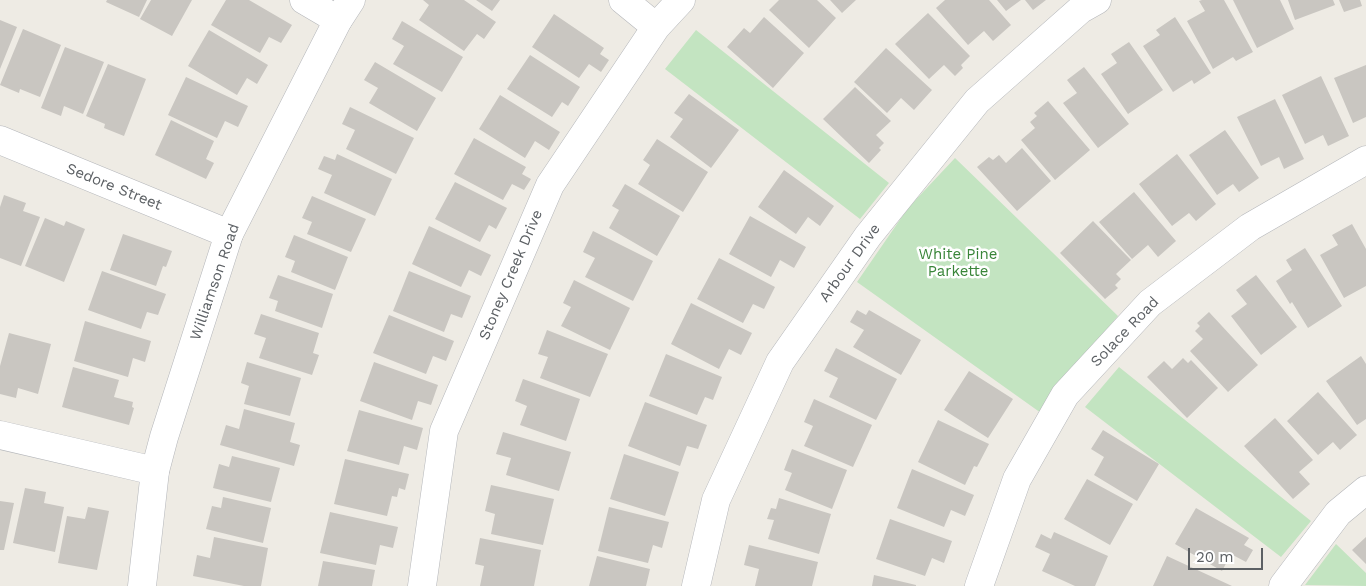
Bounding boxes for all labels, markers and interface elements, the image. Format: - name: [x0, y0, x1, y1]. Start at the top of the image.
- street label: Sedore Street: [64, 160, 164, 214]
- street label: Stoney Creek Drive: [475, 207, 547, 343]
- street label: Arbour Drive: [816, 220, 884, 306]
- street label: Williamson Road: [187, 221, 243, 343]
- park label: White Pine Parkette: [919, 246, 997, 281]
- street label: Solace Road: [1087, 293, 1163, 371]
- scale bar: [1191, 538, 1266, 570]
- text: 20 m: [1196, 548, 1234, 566]

